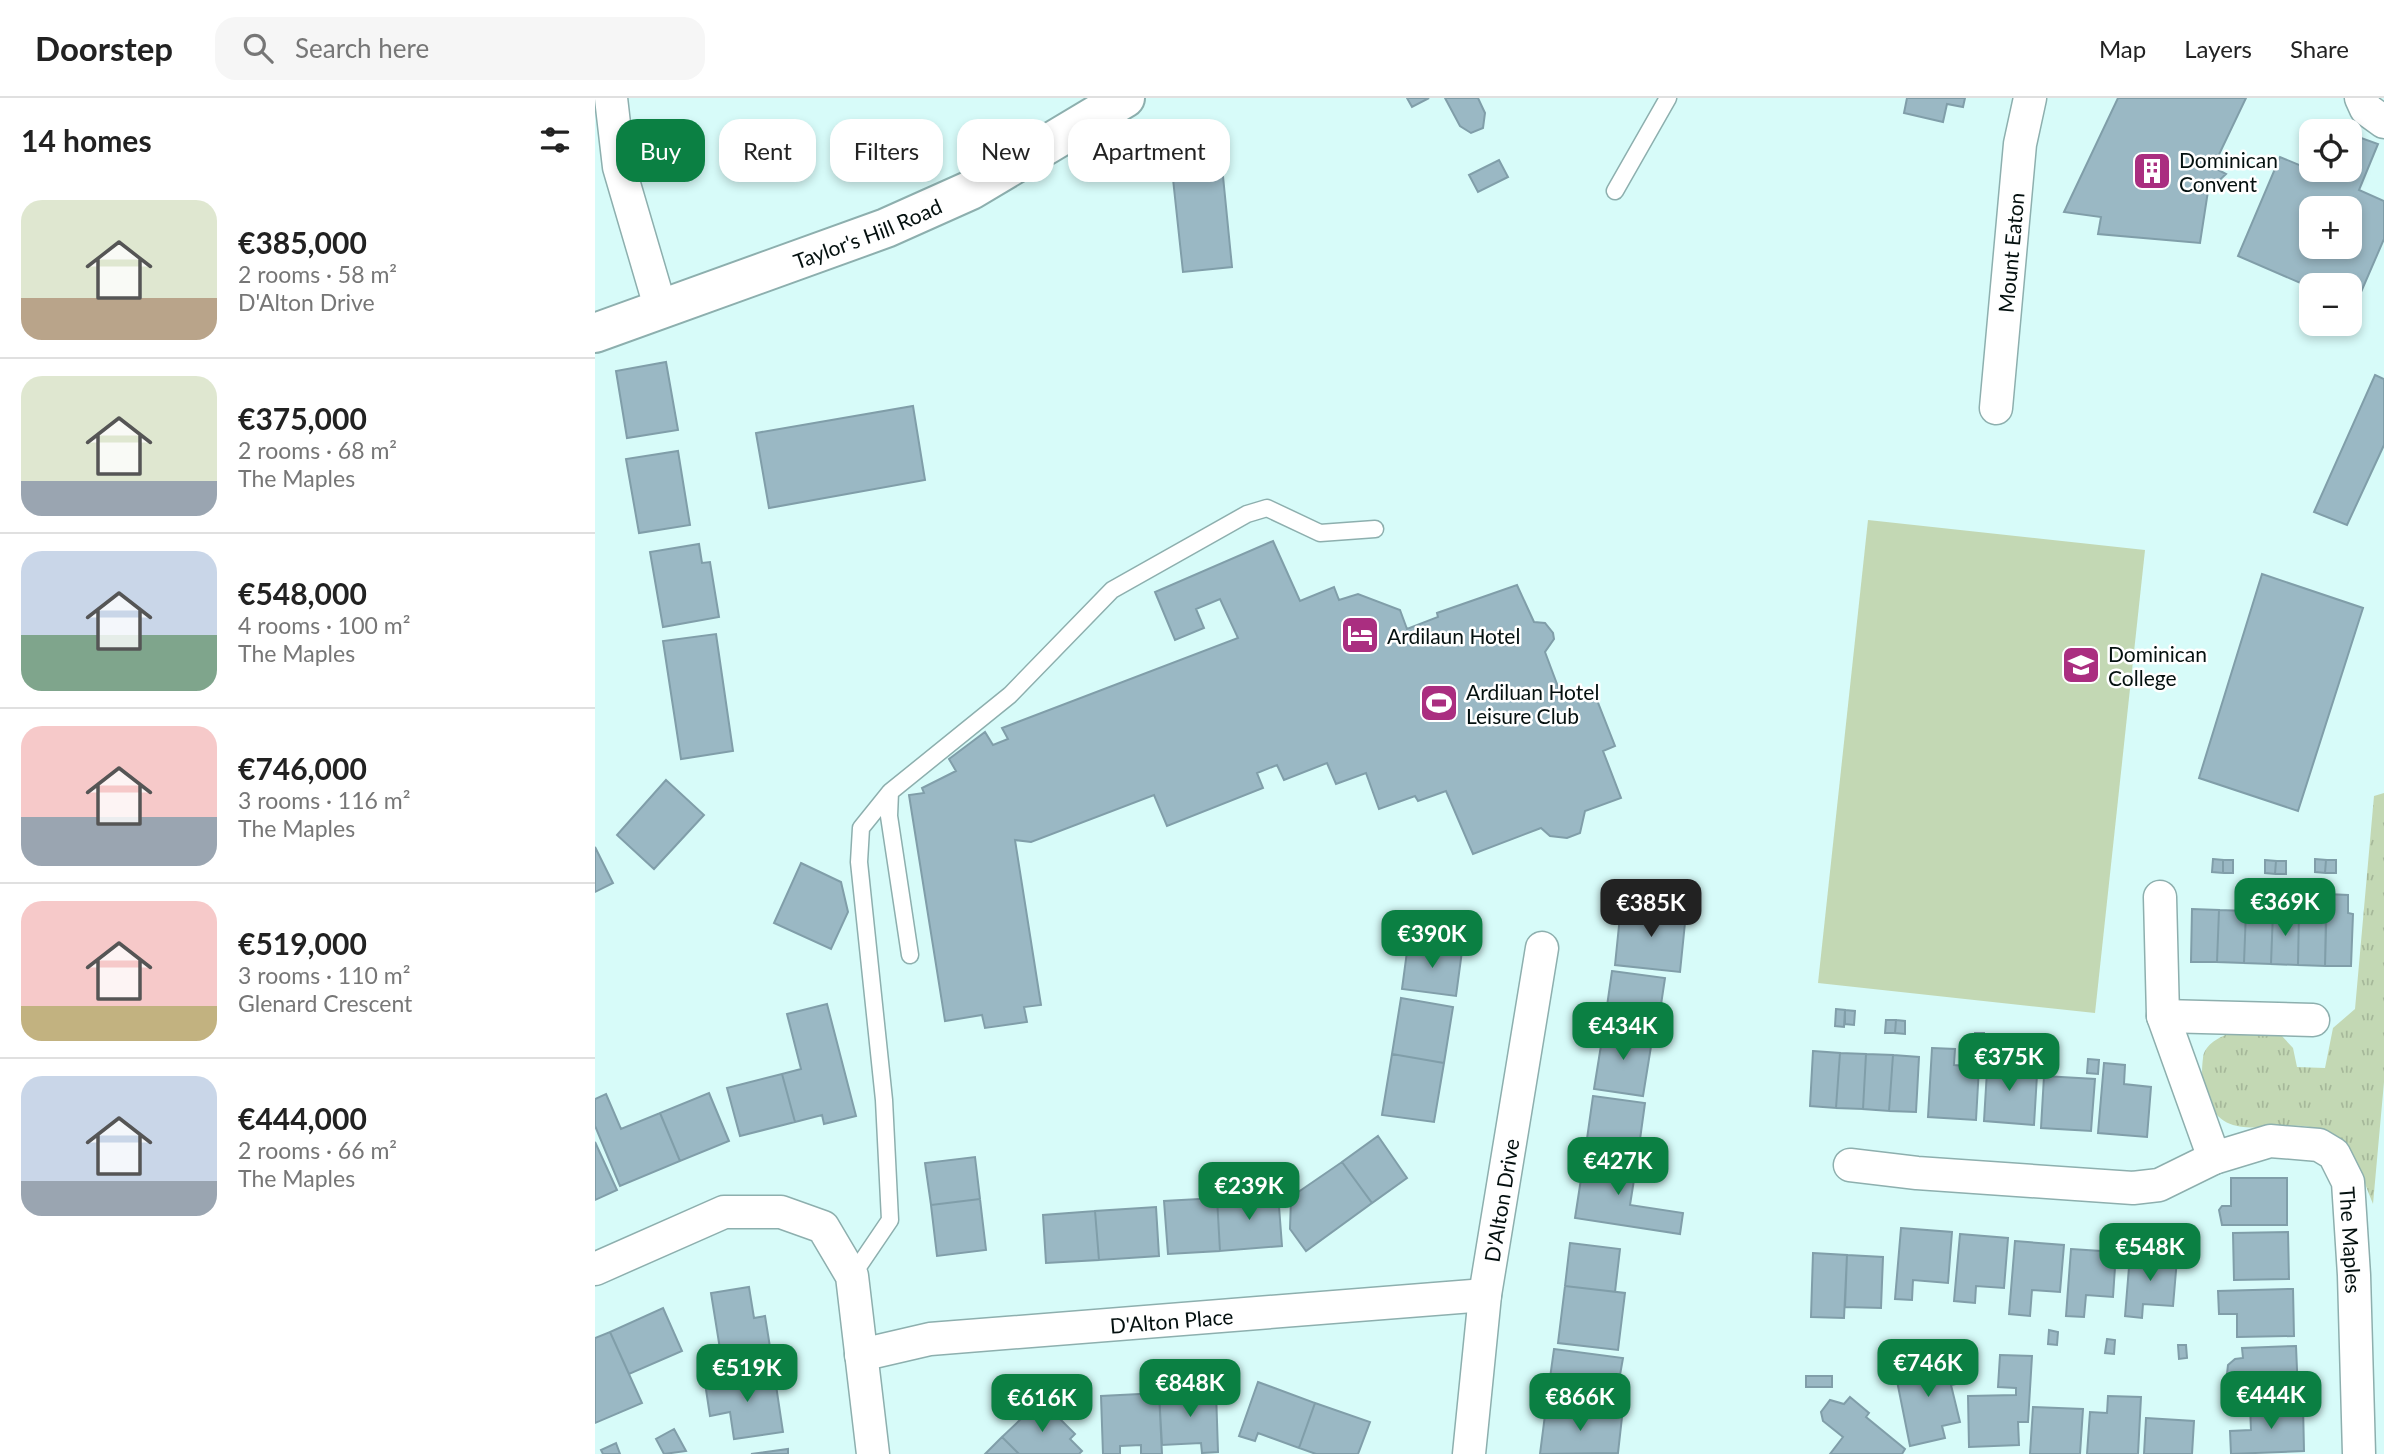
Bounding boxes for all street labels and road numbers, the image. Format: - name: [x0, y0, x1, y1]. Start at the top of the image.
- street label: Mount Eaton: [1992, 191, 2028, 314]
- street label: Taylor's Hill Road: [790, 192, 945, 273]
- street label: D'Alton Drive: [1478, 1136, 1523, 1264]
- street label: The Maples: [2336, 1186, 2367, 1294]
- street label: D'Alton Place: [1109, 1303, 1234, 1337]

